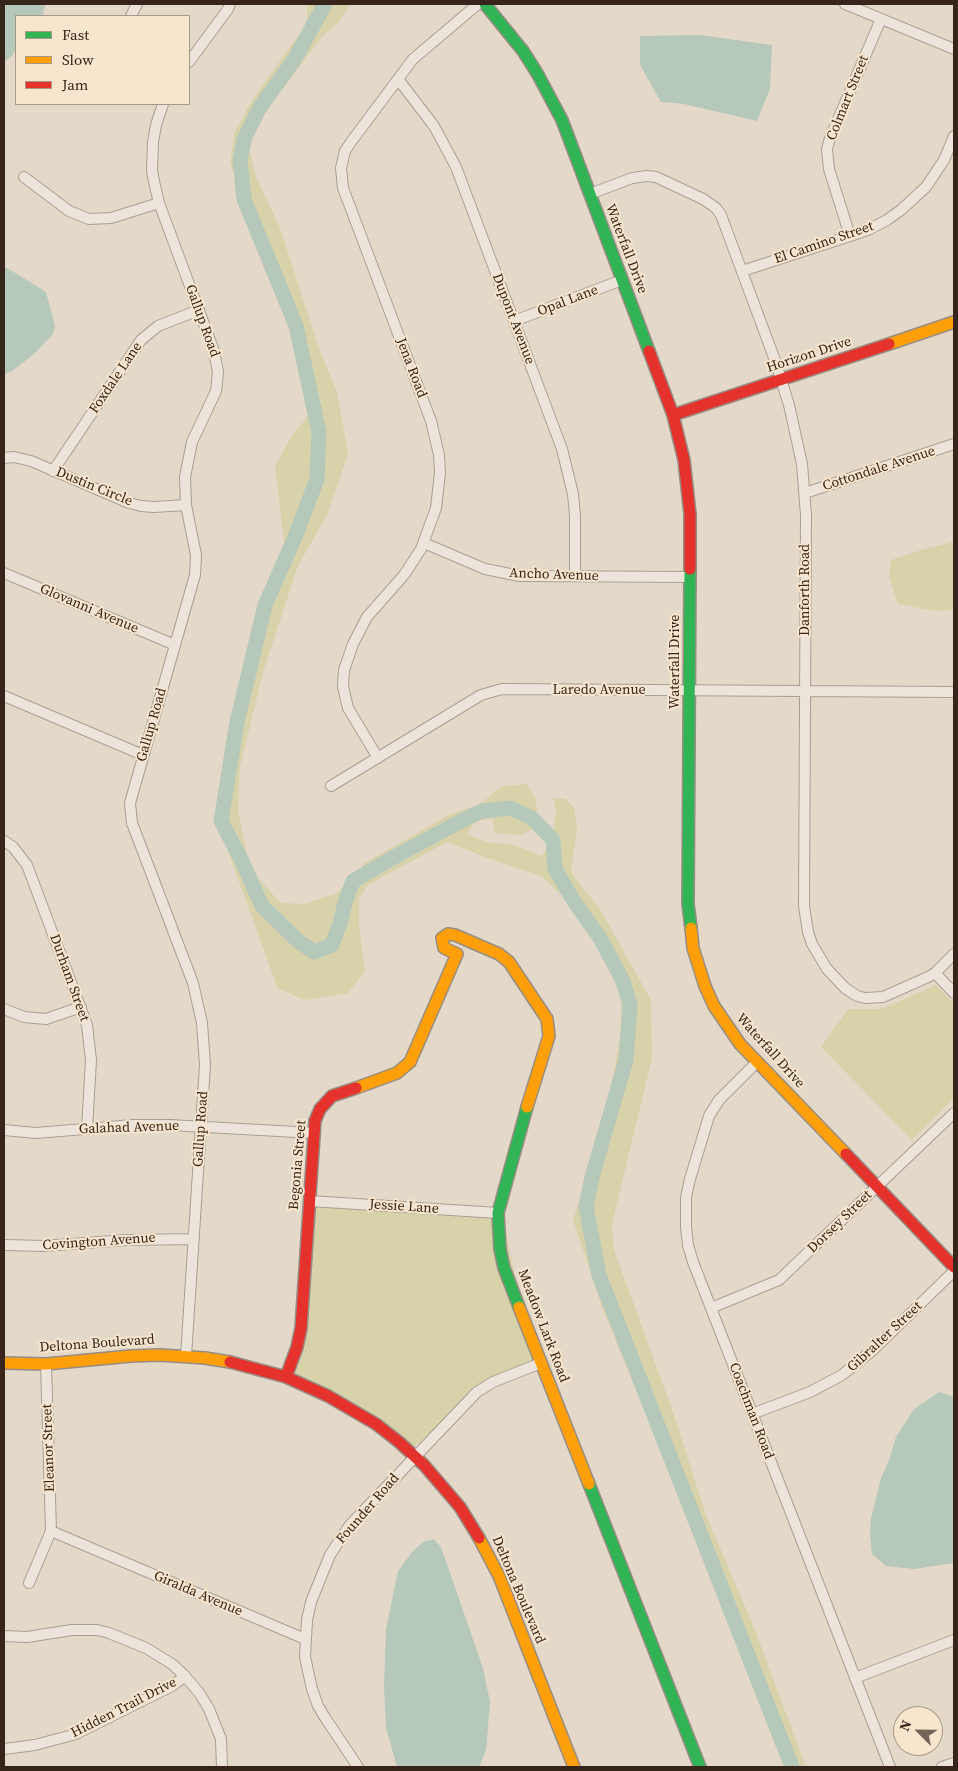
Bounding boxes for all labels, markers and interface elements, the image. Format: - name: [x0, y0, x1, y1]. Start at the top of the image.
- legend: [15, 15, 190, 105]
- text: Fast: [62, 24, 89, 45]
- text: Slow: [62, 49, 94, 70]
- street label: Colmart Street: [823, 53, 873, 143]
- text: Jam: [62, 74, 88, 95]
- street label: Waterfall Drive: [601, 202, 651, 296]
- street label: El Camino Street: [772, 218, 876, 268]
- street label: Dupont Avenue: [488, 271, 538, 367]
- street label: Gallup Road: [181, 282, 223, 360]
- street label: Opal Lane: [535, 282, 601, 320]
- street label: Horizon Drive: [765, 333, 853, 377]
- street label: Jena Road: [392, 336, 430, 400]
- street label: Foxdale Lane: [86, 339, 146, 417]
- street label: Cottondale Avenue: [821, 443, 937, 495]
- street label: Dustin Circle: [53, 464, 135, 510]
- street label: Danforth Road: [797, 544, 813, 636]
- street label: Ancho Avenue: [509, 565, 599, 585]
- street label: Glovanni Avenue: [37, 581, 141, 637]
- street label: Waterfall Drive: [667, 615, 683, 709]
- street label: Laredo Avenue: [552, 682, 646, 698]
- street label: Gallup Road: [133, 686, 171, 764]
- street label: Durham Street: [45, 932, 93, 1024]
- street label: Waterfall Drive: [732, 1010, 808, 1092]
- street label: Gallup Road: [190, 1090, 212, 1168]
- street label: Galahad Avenue: [78, 1118, 180, 1138]
- street label: Begonia Street: [286, 1119, 310, 1211]
- street label: Dorsey Street: [804, 1187, 876, 1257]
- street label: Jessie Lane: [369, 1196, 439, 1218]
- street label: Covington Avenue: [42, 1230, 156, 1254]
- street label: Meadow Lark Road: [514, 1267, 572, 1385]
- street label: Gibralter Street: [844, 1298, 926, 1376]
- street label: Deltona Boulevard: [39, 1332, 155, 1356]
- street label: Coachman Road: [725, 1360, 777, 1462]
- street label: Eleanor Street: [39, 1404, 59, 1492]
- street label: Founder Road: [333, 1470, 403, 1548]
- street label: Deltona Boulevard: [488, 1534, 548, 1646]
- street label: Giralda Avenue: [151, 1568, 245, 1620]
- street label: Hidden Trail Drive: [68, 1674, 180, 1742]
- north arrow: [893, 1706, 943, 1756]
- text: N: [894, 1717, 916, 1734]

